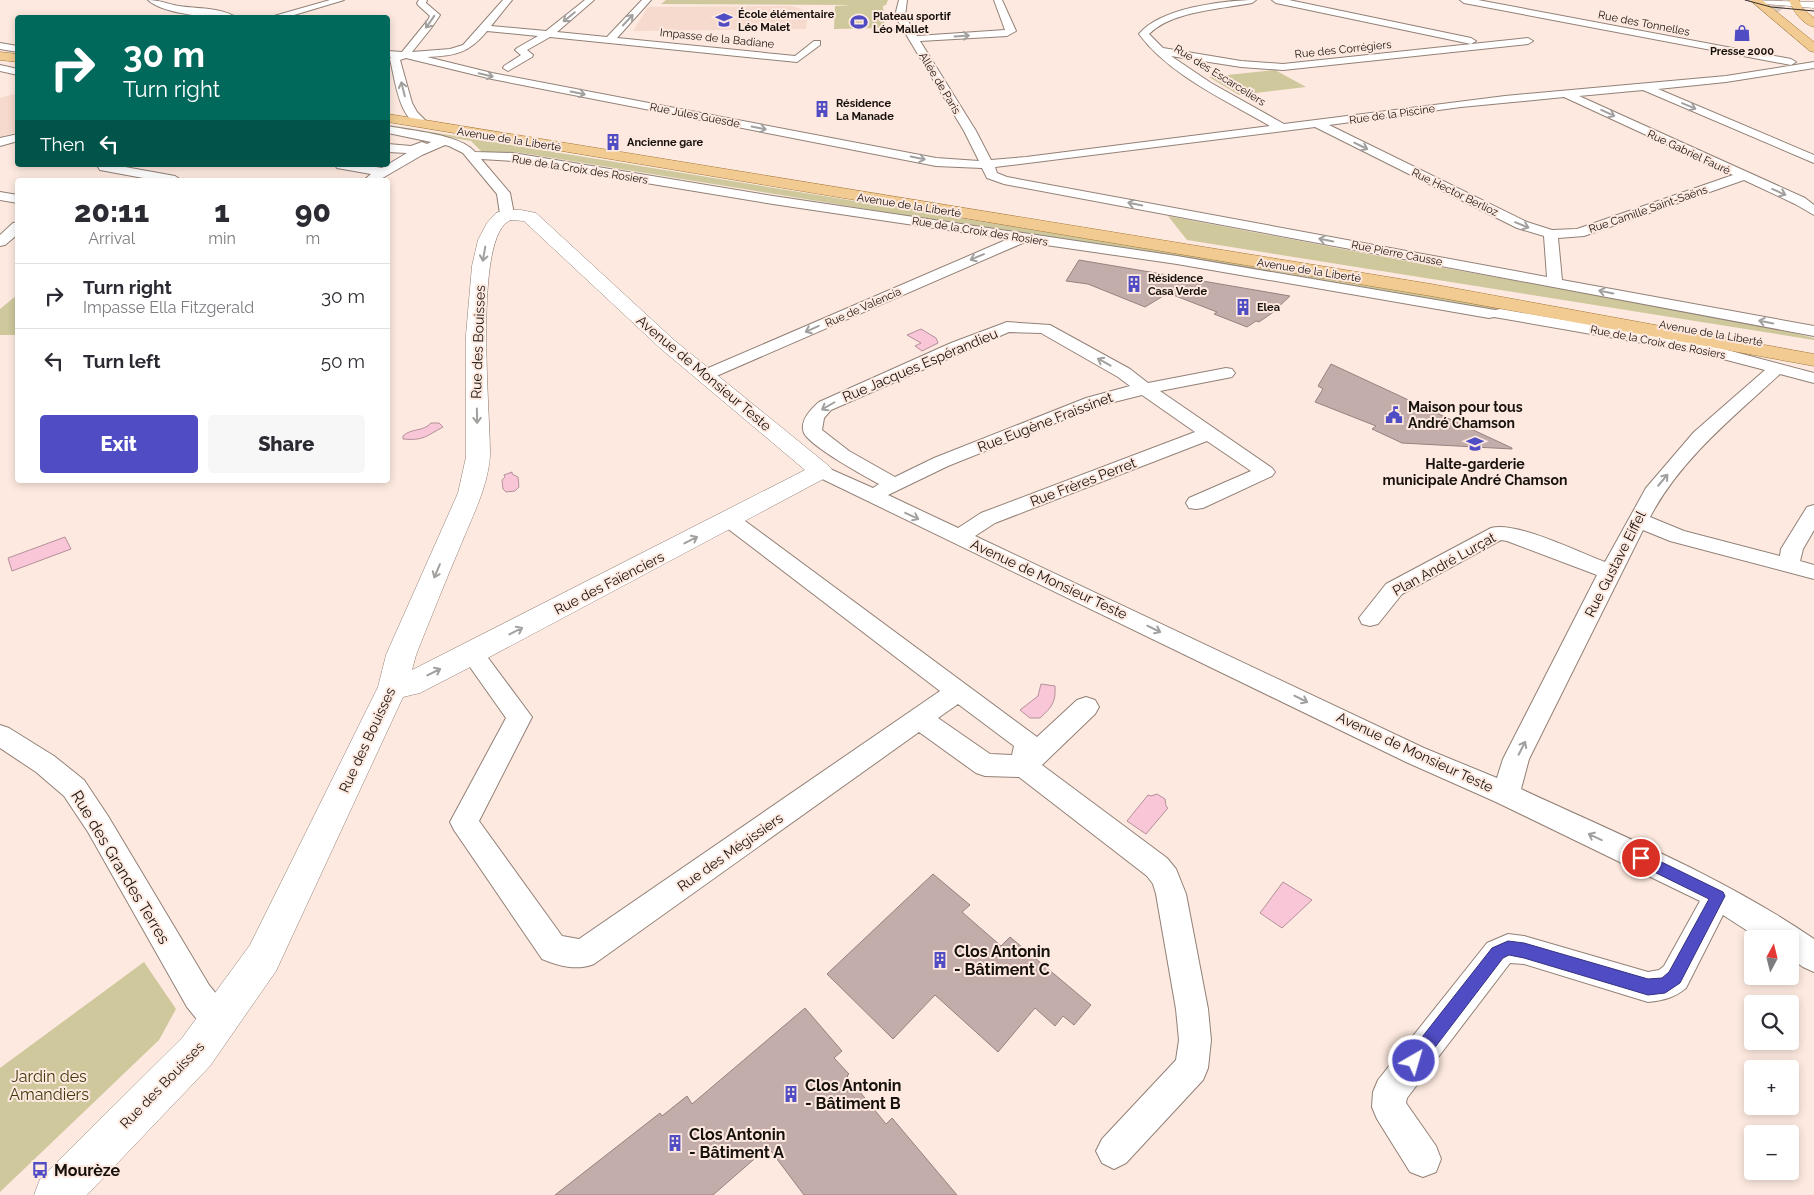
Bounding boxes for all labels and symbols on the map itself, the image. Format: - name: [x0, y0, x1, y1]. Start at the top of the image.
- place label: École élémentaire Léo Malet: [738, 7, 835, 34]
- street label: Rue des Tonnelles: [1597, 8, 1691, 39]
- school or university icon: École élémentaire Léo Malet: [714, 10, 734, 30]
- place label: Plateau sportif Léo Mallet: [873, 10, 951, 36]
- one-way arrow: [563, 11, 576, 22]
- sports icon: Plateau sportif Léo Mallet: [849, 12, 869, 32]
- one-way arrow: [622, 14, 634, 26]
- one-way arrow: [425, 15, 436, 29]
- shop icon: Presse 2000: [1732, 23, 1752, 43]
- street label: Impasse de la Badiane: [659, 26, 775, 51]
- one-way arrow: [954, 32, 970, 41]
- street label: Rue des Corrégiers: [1294, 38, 1392, 61]
- street label: Rue des Escarceliers: [1172, 42, 1268, 109]
- place label: Presse 2000: [1710, 45, 1774, 58]
- street label: Allée de Paris: [916, 50, 963, 116]
- one-way arrow: [477, 71, 493, 80]
- one-way arrow: [397, 82, 407, 98]
- one-way arrow: [570, 88, 586, 98]
- place label: Résidence La Manade: [836, 97, 894, 123]
- building icon: Résidence La Manade: [812, 99, 832, 119]
- street label: Rue Jules Guesde: [649, 100, 742, 131]
- one-way arrow: [1681, 101, 1696, 111]
- street label: Rue de la Piscine: [1348, 102, 1436, 127]
- one-way arrow: [1600, 109, 1615, 119]
- one-way arrow: [750, 123, 766, 133]
- street label: Avenue de la Liberté: [456, 125, 562, 154]
- street label: Rue Gabriel Fauré: [1645, 128, 1733, 178]
- building icon: Ancienne gare: [603, 132, 623, 152]
- place label: Ancienne gare: [627, 136, 704, 149]
- one-way arrow: [1353, 141, 1368, 151]
- street label: Rue de la Croix des Rosiers: [511, 152, 649, 187]
- one-way arrow: [910, 154, 926, 164]
- street label: Rue Hector Berlioz: [1409, 166, 1501, 219]
- street label: Rue Camille Saint-Saëns: [1587, 183, 1709, 236]
- one-way arrow: [1771, 188, 1786, 197]
- street label: Avenue de la Liberté: [856, 191, 962, 220]
- one-way arrow: [1127, 198, 1143, 208]
- street label: Rue de la Croix des Rosiers: [911, 214, 1049, 249]
- one-way arrow: [1514, 220, 1529, 230]
- one-way arrow: [1319, 234, 1335, 244]
- street label: Rue Pierre Causse: [1350, 238, 1444, 269]
- one-way arrow: [478, 246, 488, 262]
- one-way arrow: [970, 253, 985, 263]
- street label: Avenue de la Liberté: [1256, 256, 1362, 285]
- place label: Résidence Casa Verde: [1148, 272, 1207, 298]
- building icon: Résidence Casa Verde: [1124, 274, 1144, 294]
- street label: Rue des Bouisses: [468, 285, 488, 399]
- street label: Rue de Valencia: [823, 285, 903, 330]
- one-way arrow: [1599, 286, 1615, 296]
- building icon: Elea: [1233, 297, 1253, 317]
- place label: Elea: [1257, 301, 1280, 314]
- street label: Avenue de Monsieur Teste: [633, 312, 775, 434]
- one-way arrow: [1758, 316, 1774, 326]
- street label: Avenue de la Liberté: [1658, 318, 1764, 349]
- street label: Rue de la Croix des Rosiers: [1589, 323, 1727, 362]
- one-way arrow: [805, 325, 820, 335]
- street label: Rue Jacques Espérandieu: [840, 325, 1000, 405]
- one-way arrow: [1097, 357, 1112, 367]
- street label: Rue Eugène Fraissinet: [975, 389, 1115, 455]
- place label: Maison pour tous André Chamson: [1408, 399, 1523, 431]
- one-way arrow: [820, 401, 835, 411]
- public building icon: Maison pour tous André Chamson: [1384, 405, 1404, 425]
- one-way arrow: [472, 408, 482, 424]
- school or university icon: Halte-garderie municipale André Chamson: [1465, 434, 1485, 454]
- street label: Rue Frères Perret: [1028, 454, 1139, 510]
- place label: Halte-garderie municipale André Chamson: [1383, 456, 1567, 488]
- one-way arrow: [1658, 473, 1669, 486]
- street label: Rue Gustave Eiffel: [1581, 508, 1649, 620]
- one-way arrow: [904, 511, 919, 521]
- street label: Plan André Lurçat: [1390, 529, 1499, 599]
- one-way arrow: [683, 535, 698, 544]
- street label: Avenue de Monsieur Teste: [968, 536, 1130, 622]
- street label: Rue des Faïenciers: [551, 548, 667, 618]
- one-way arrow: [431, 563, 441, 578]
- one-way arrow: [1147, 624, 1162, 634]
- one-way arrow: [508, 626, 523, 636]
- one-way arrow: [426, 667, 441, 677]
- street label: Rue des Bouisses: [336, 685, 398, 795]
- one-way arrow: [1293, 695, 1308, 705]
- street label: Avenue de Monsieur Teste: [1334, 709, 1496, 795]
- one-way arrow: [1518, 741, 1527, 756]
- street label: Rue des Grandes Terres: [67, 787, 174, 948]
- street label: Rue des Mégissiers: [674, 809, 786, 894]
- one-way arrow: [1588, 831, 1603, 841]
- pin: [1620, 837, 1662, 879]
- north arrow: [1744, 930, 1799, 985]
- place label: Clos Antonin - Bâtiment C: [954, 942, 1051, 979]
- building icon: Clos Antonin - Bâtiment C: [930, 950, 950, 970]
- position arrow: [1387, 1034, 1439, 1086]
- street label: Rue des Bouisses: [117, 1038, 207, 1132]
- park label: Jardin des Amandiers: [9, 1067, 89, 1104]
- place label: Clos Antonin - Bâtiment B: [805, 1076, 902, 1113]
- building icon: Clos Antonin - Bâtiment B: [781, 1084, 801, 1104]
- place label: Clos Antonin - Bâtiment A: [689, 1125, 786, 1162]
- building icon: Clos Antonin - Bâtiment A: [665, 1133, 685, 1153]
- bus stop icon: Mourèze: [30, 1160, 50, 1180]
- place label: Mourèze: [54, 1161, 121, 1180]

